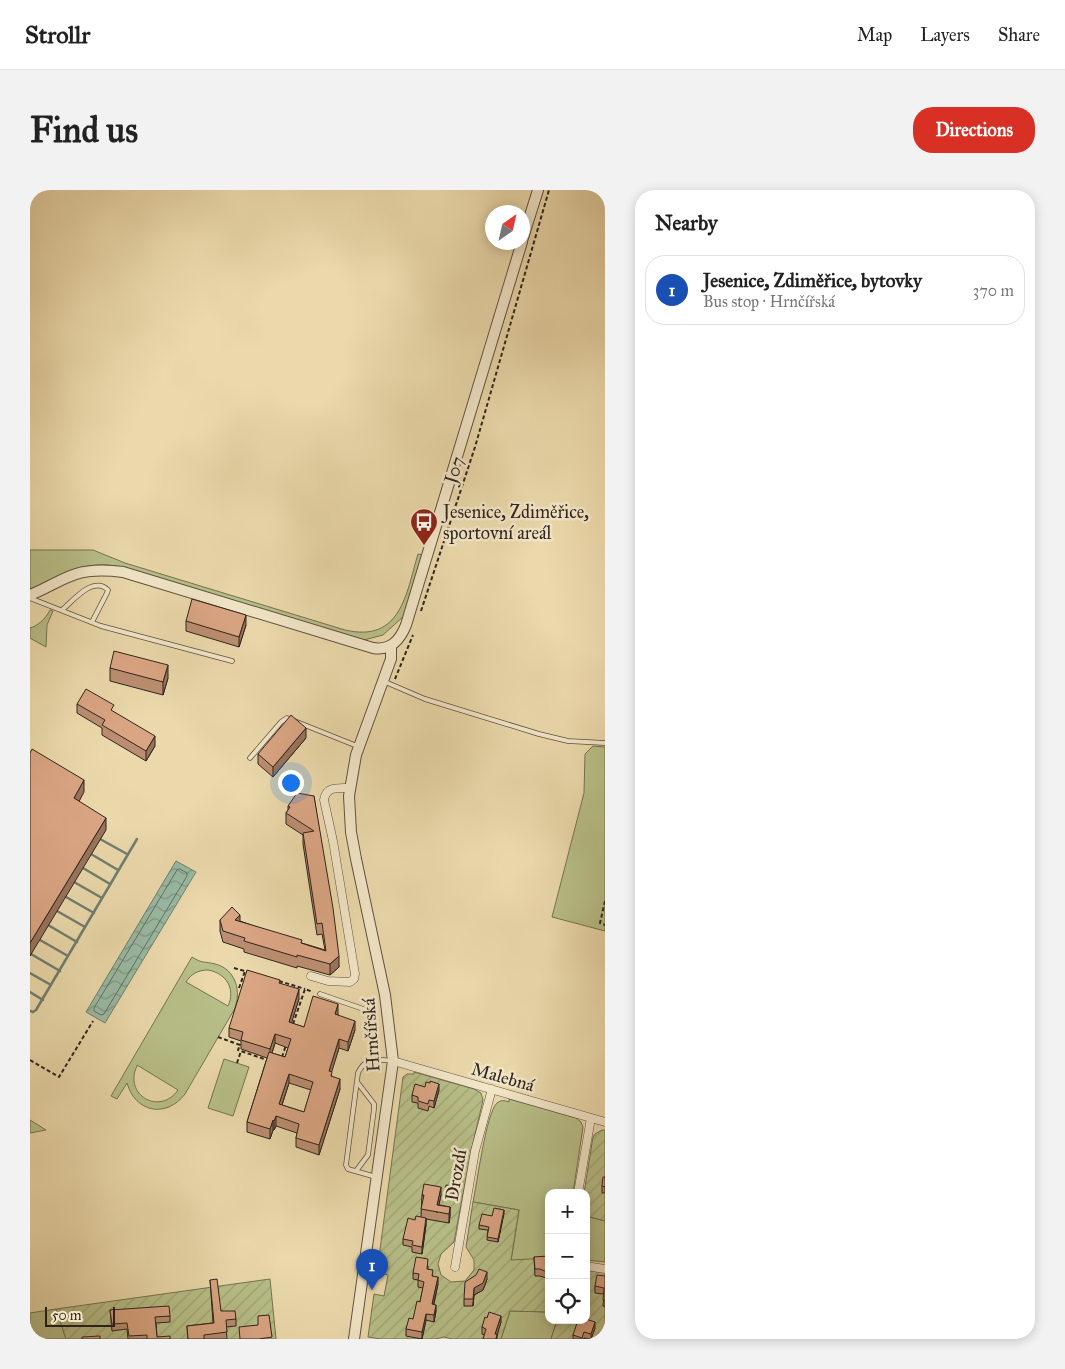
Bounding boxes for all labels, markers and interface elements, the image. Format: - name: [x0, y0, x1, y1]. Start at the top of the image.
- text: Strollr: [25, 20, 90, 50]
- text: Map: [857, 24, 892, 46]
- text: Layers: [920, 24, 970, 46]
- text: Share: [998, 24, 1040, 46]
- button: Directions: [913, 107, 1035, 153]
- text: Find us: [30, 109, 138, 152]
- north arrow: [485, 205, 530, 250]
- text: Nearby: [655, 210, 718, 236]
- text: Jesenice, Zdiměřice, bytovky: [703, 269, 922, 292]
- text: 1: [669, 281, 675, 300]
- text: 370 m: [973, 281, 1014, 300]
- text: Bus stop · Hrnčířská: [703, 292, 835, 311]
- street label: J07: [439, 454, 470, 489]
- place label: Jesenice, Zdiměřice, sportovní areál: [441, 501, 589, 544]
- bus stop icon: Jesenice, Zdiměřice, sportovní areál: [409, 507, 439, 546]
- your location: [278, 770, 304, 796]
- street label: Hrnčířská: [357, 997, 385, 1073]
- street label: Malebná: [469, 1058, 537, 1097]
- street label: Drozdí: [441, 1146, 472, 1203]
- map controls: [545, 1189, 590, 1324]
- button: +: [545, 1189, 590, 1234]
- button: −: [545, 1234, 590, 1279]
- pin: 1: [356, 1249, 388, 1290]
- button: locate: [545, 1279, 590, 1324]
- scale bar: [45, 1304, 115, 1327]
- text: 50 m: [52, 1307, 81, 1324]

